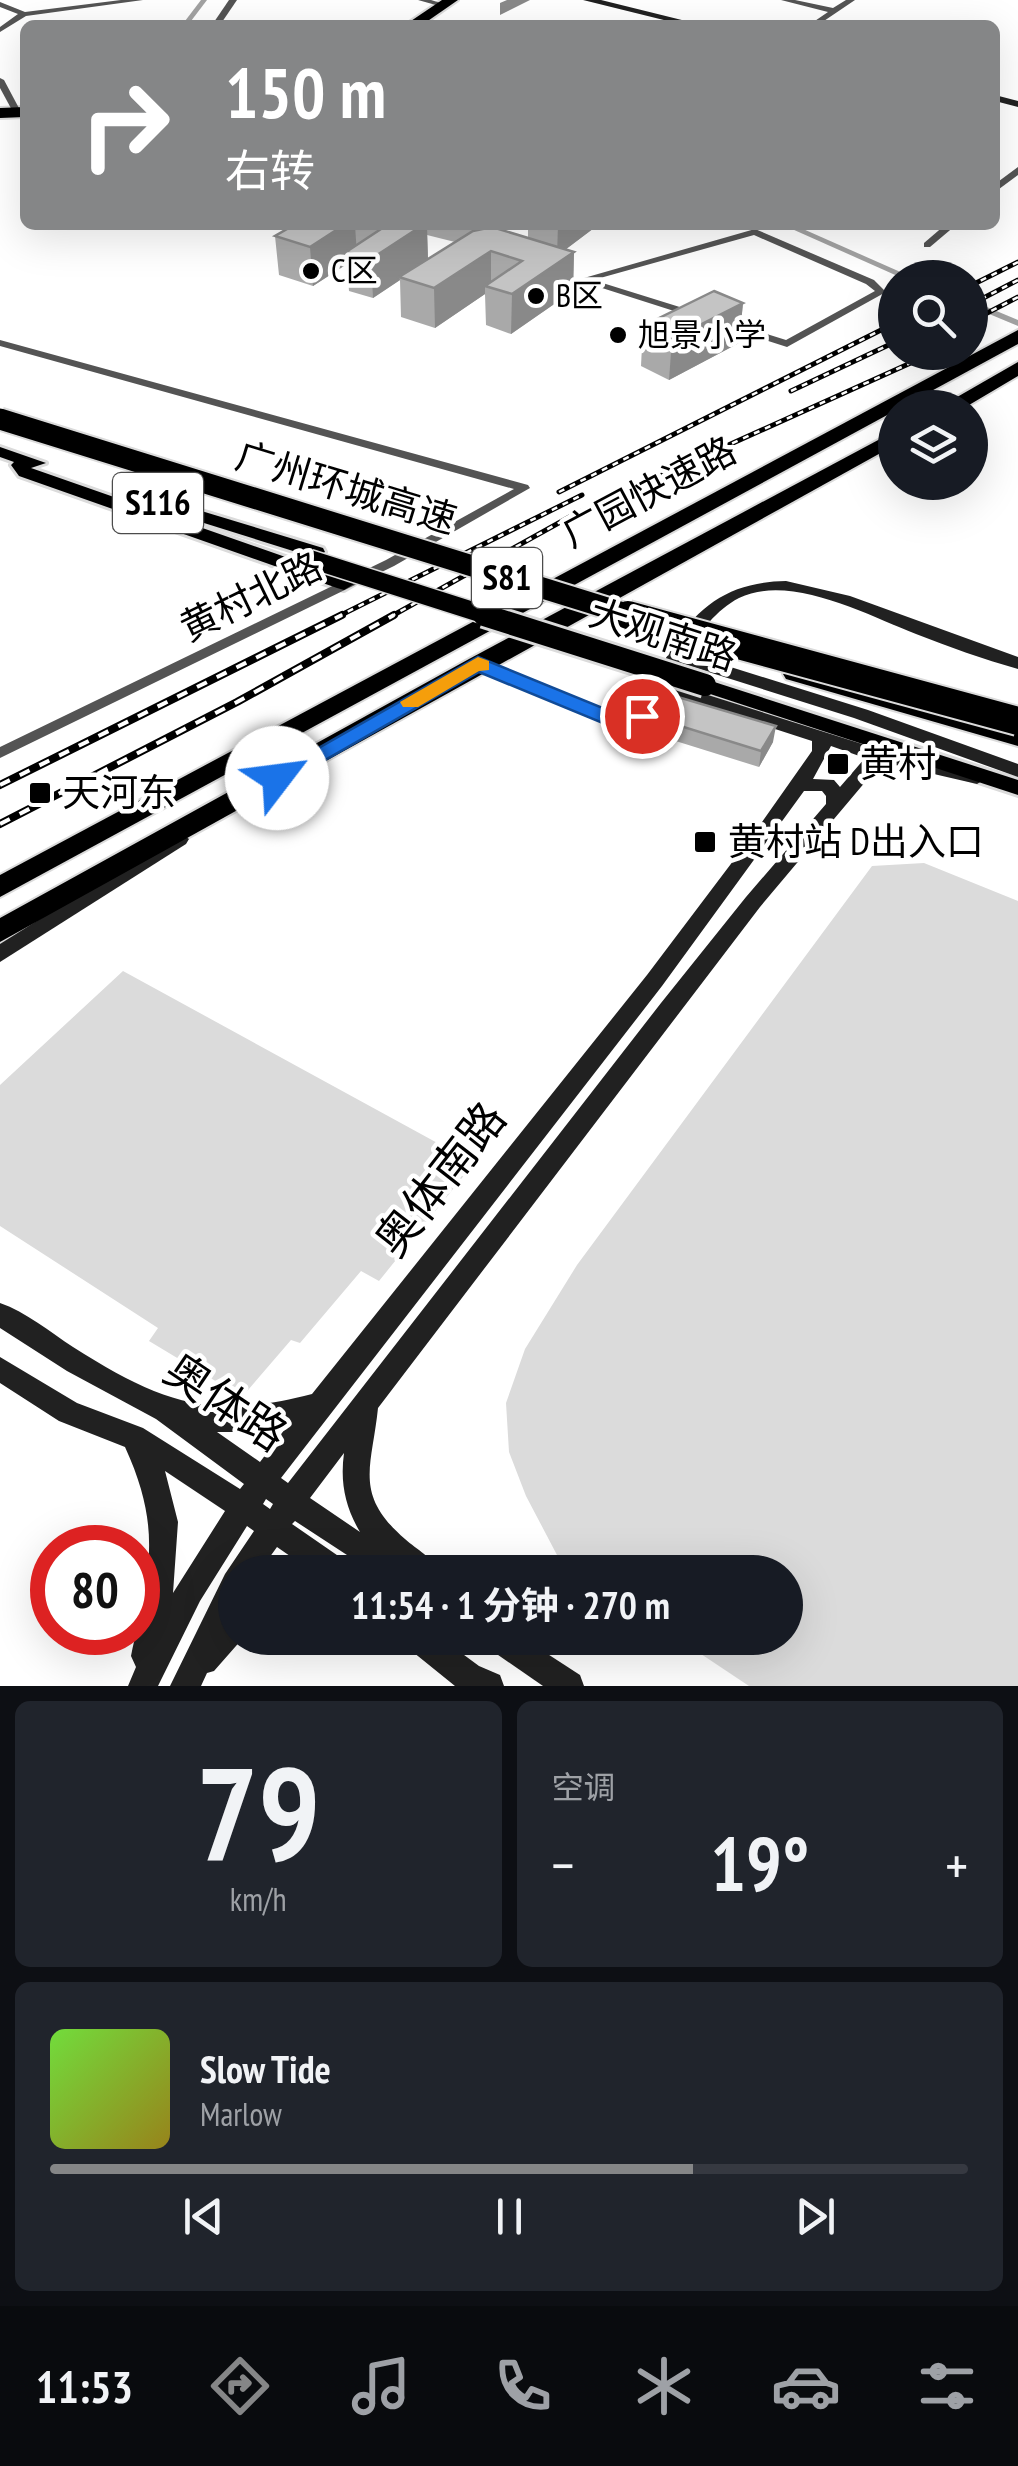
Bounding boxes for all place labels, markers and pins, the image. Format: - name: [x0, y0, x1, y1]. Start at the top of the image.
- place label: C区: [331, 249, 378, 291]
- marker: C区: [300, 260, 322, 282]
- place label: B区: [556, 274, 603, 316]
- marker: B区: [525, 285, 547, 307]
- place label: 旭景小学: [638, 313, 766, 355]
- marker: 旭景小学: [607, 324, 629, 346]
- pin: [600, 674, 685, 759]
- place label: 黄村: [860, 738, 936, 787]
- marker: 黄村: [825, 751, 851, 777]
- place label: 天河东: [62, 767, 176, 816]
- marker: 天河东: [27, 780, 53, 806]
- place label: 黄村站 D出入口: [728, 816, 984, 865]
- marker: 黄村站 D出入口: [692, 829, 718, 855]

